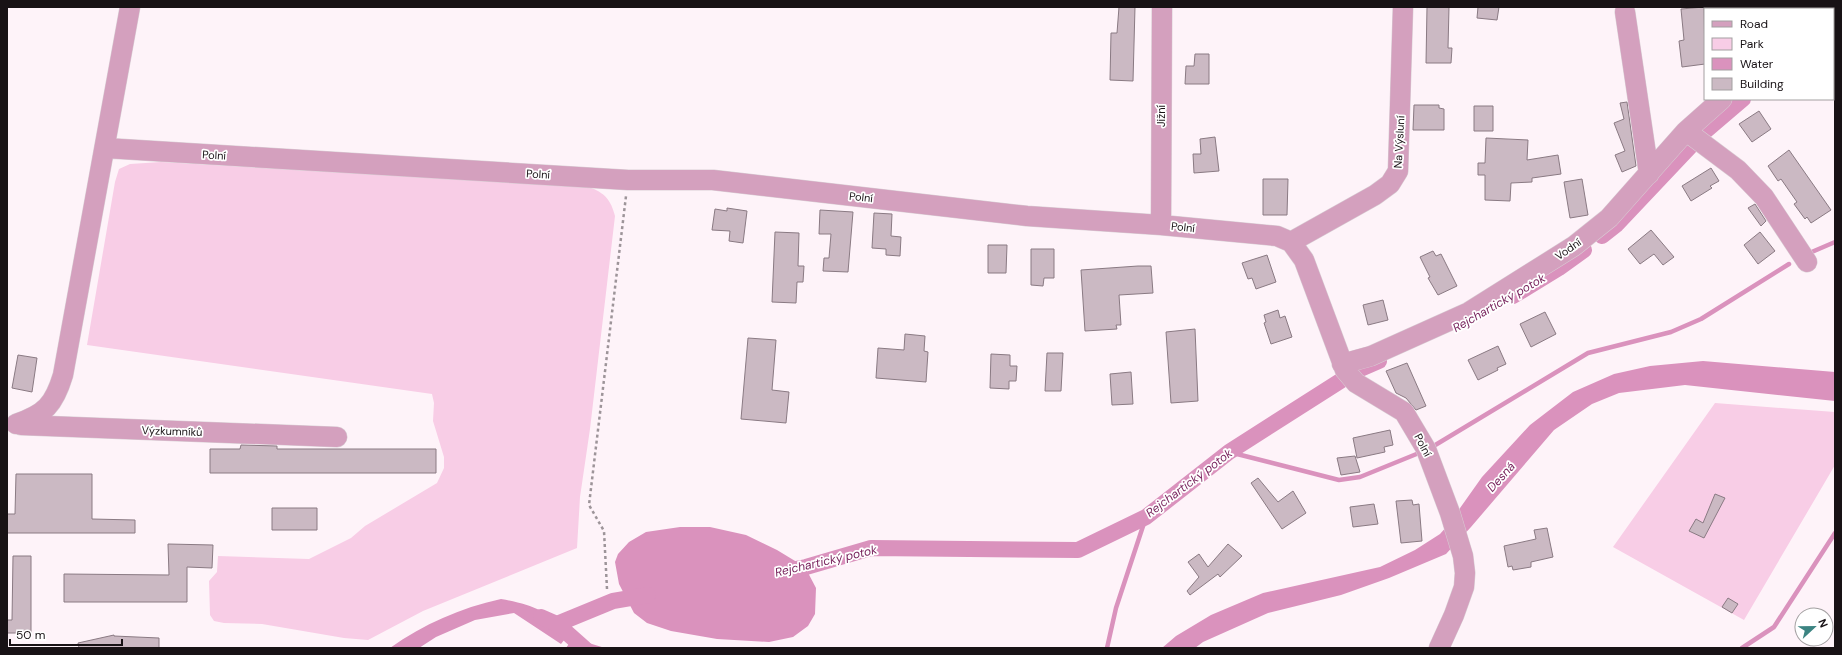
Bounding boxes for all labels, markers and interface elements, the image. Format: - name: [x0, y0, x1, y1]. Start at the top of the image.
- legend: [1704, 8, 1834, 100]
- text: Road: [1740, 16, 1768, 32]
- text: Park: [1740, 36, 1764, 52]
- text: Water: [1740, 56, 1774, 72]
- text: Building: [1740, 76, 1784, 92]
- street label: Jižní: [1154, 104, 1168, 127]
- street label: Na Výsluní: [1391, 115, 1407, 169]
- street label: Polní: [202, 147, 227, 163]
- street label: Polní: [526, 166, 551, 182]
- street label: Polní: [848, 189, 874, 205]
- street label: Polní: [1170, 219, 1196, 235]
- street label: Vodní: [1552, 235, 1584, 263]
- water label: Rejchartický potok: [1450, 270, 1549, 336]
- street label: Výzkumníků: [141, 423, 203, 439]
- street label: Polní: [1411, 431, 1435, 459]
- water label: Rejchartický potok: [1142, 445, 1236, 521]
- water label: Desná: [1483, 458, 1519, 495]
- water label: Rejchartický potok: [773, 541, 880, 581]
- north arrow: [1794, 607, 1834, 647]
- text: N: [1815, 617, 1831, 630]
- scale bar: [10, 621, 122, 647]
- text: 50 m: [16, 627, 45, 643]

